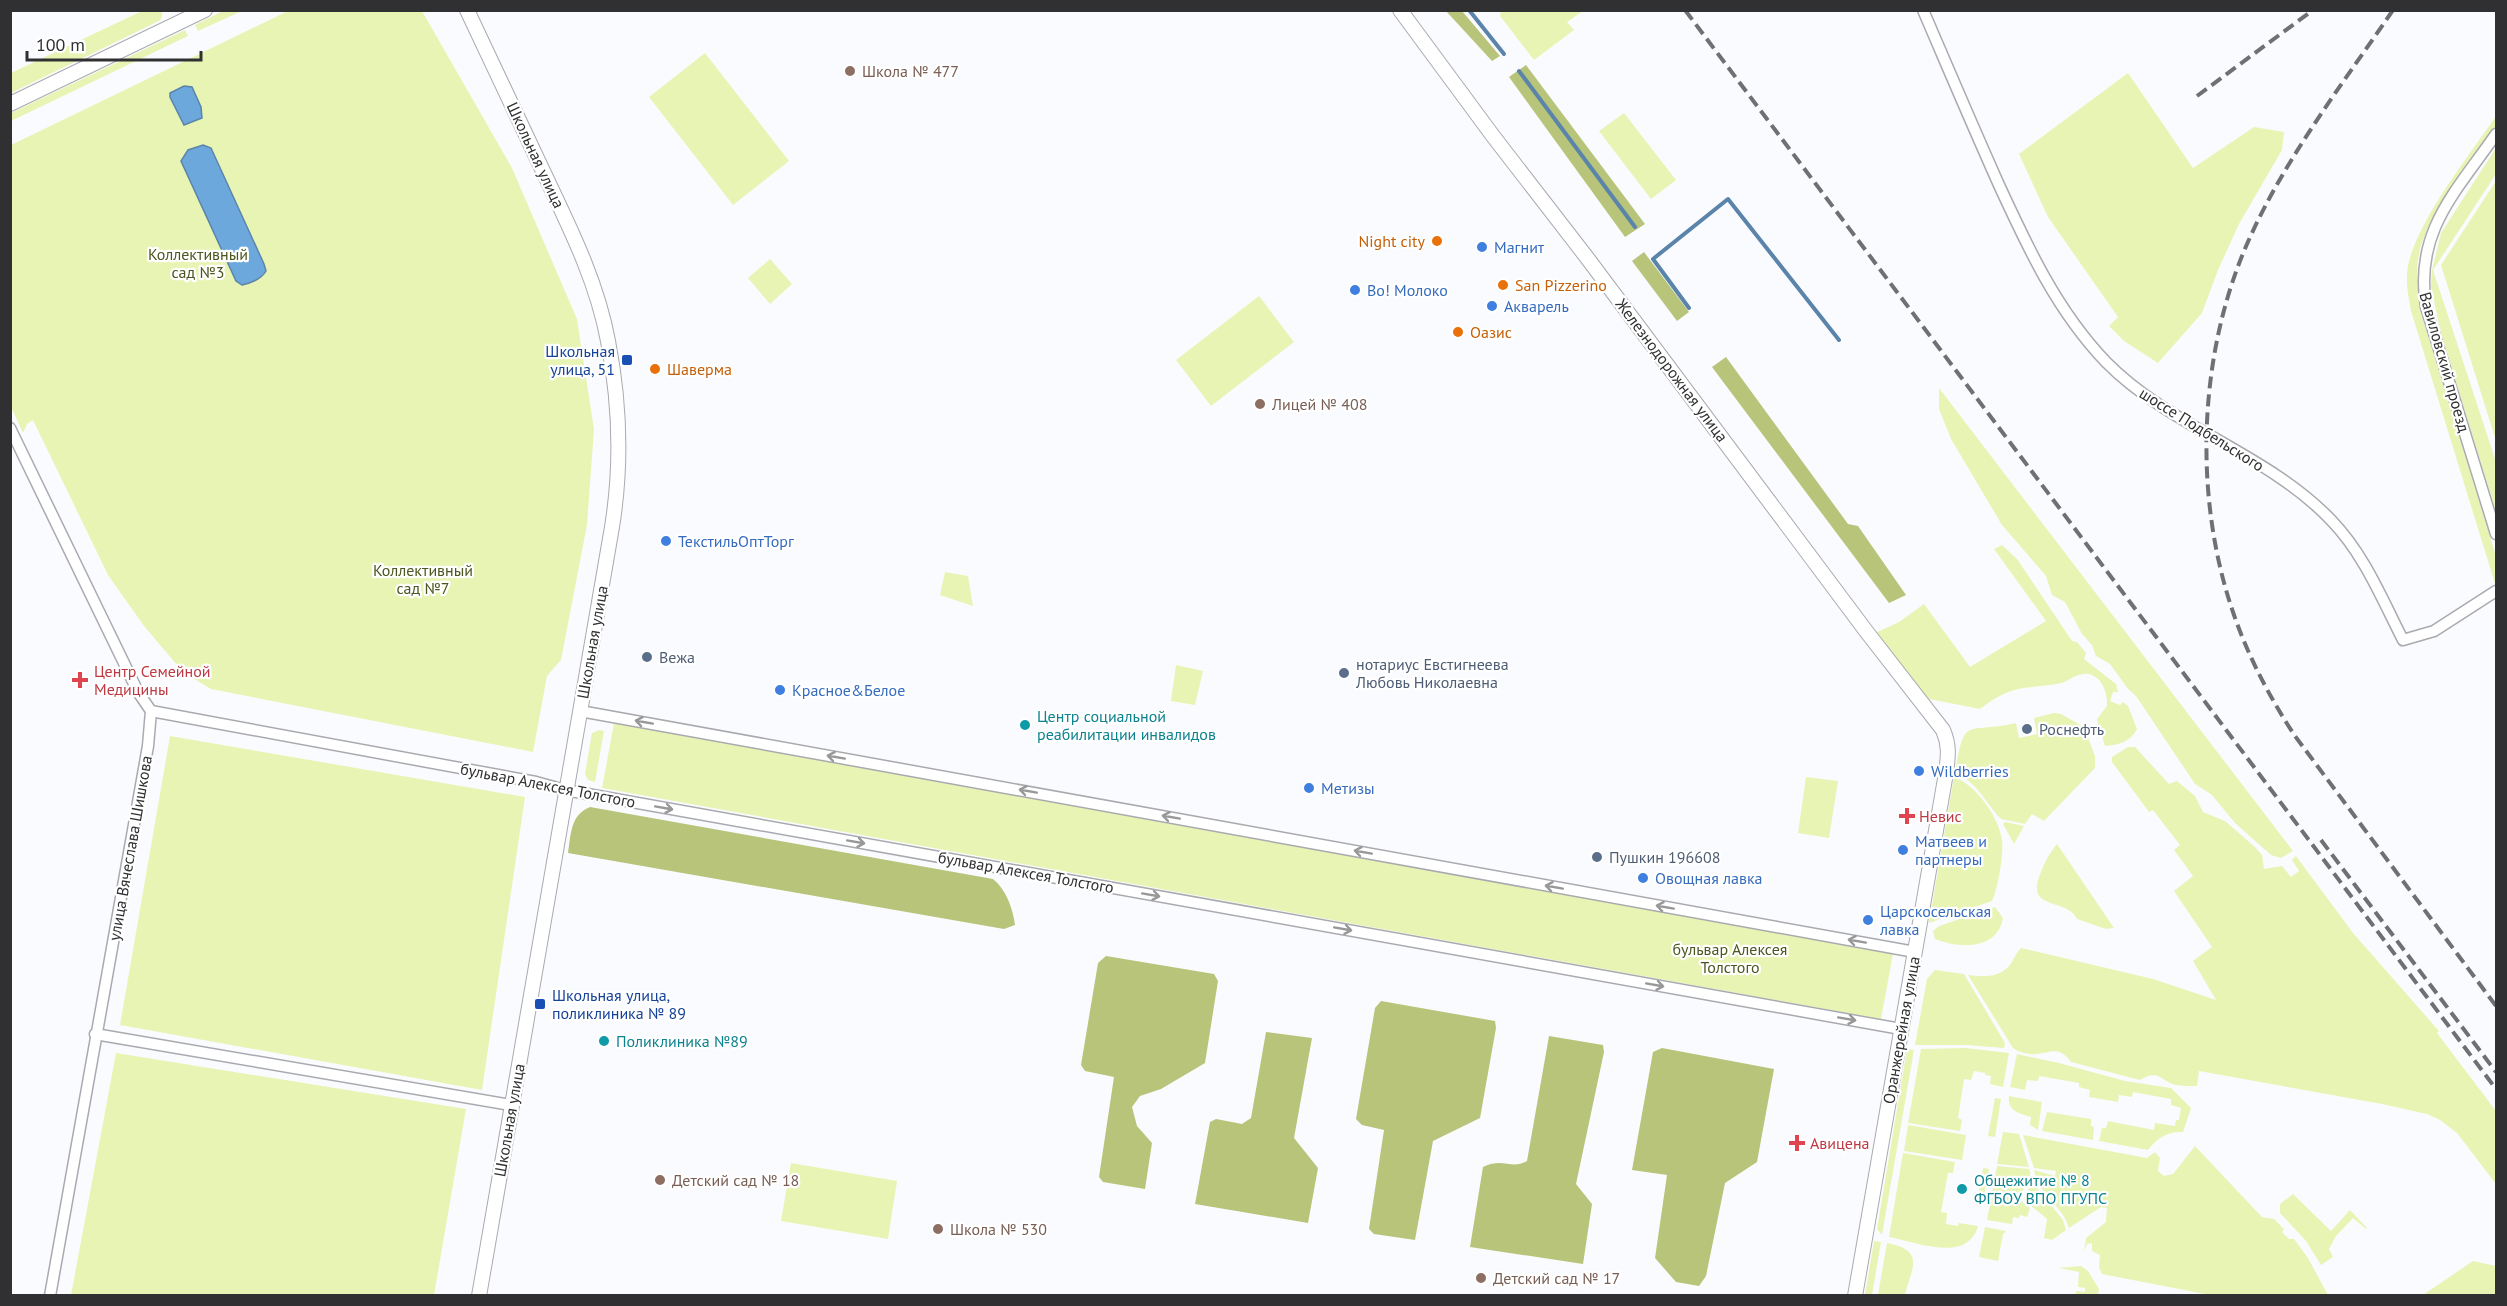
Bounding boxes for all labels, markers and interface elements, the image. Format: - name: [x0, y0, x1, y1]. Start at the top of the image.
- scale bar: [27, 24, 201, 62]
- text: 100 m: [36, 33, 85, 56]
- place label: Школа № 477: [862, 61, 959, 81]
- marker: Школа № 477: [843, 64, 857, 78]
- street label: Школьная улица: [503, 99, 569, 211]
- place label: Night city: [1359, 231, 1426, 251]
- marker: Night city: [1430, 234, 1444, 248]
- place label: Магнит: [1494, 237, 1545, 257]
- marker: Магнит: [1475, 240, 1489, 254]
- park label: Коллективный сад №3: [148, 244, 248, 282]
- place label: San Pizzerino: [1515, 275, 1607, 295]
- marker: San Pizzerino: [1496, 278, 1510, 292]
- place label: Во! Молоко: [1367, 280, 1448, 300]
- marker: Во! Молоко: [1348, 283, 1362, 297]
- street label: Вавиловский проезд: [2415, 290, 2475, 435]
- street label: Железнодорожная улица: [1611, 293, 1733, 446]
- place label: Акварель: [1504, 296, 1569, 316]
- marker: Акварель: [1485, 299, 1499, 313]
- place label: Оазис: [1470, 322, 1512, 342]
- marker: Оазис: [1451, 325, 1465, 339]
- place label: Школьная улица, 51: [545, 341, 615, 379]
- marker: Школьная улица, 51: [620, 353, 634, 367]
- place label: Шаверма: [667, 359, 732, 379]
- marker: Шаверма: [648, 362, 662, 376]
- street label: шоссе Подбельского: [2136, 383, 2268, 475]
- place label: Лицей № 408: [1271, 394, 1367, 414]
- marker: Лицей № 408: [1253, 397, 1267, 411]
- place label: ТекстильОптТорг: [678, 531, 794, 551]
- marker: ТекстильОптТорг: [659, 534, 673, 548]
- park label: Коллективный сад №7: [373, 560, 473, 598]
- street label: Школьная улица: [572, 584, 612, 700]
- place label: Вежа: [659, 647, 695, 667]
- marker: Вежа: [640, 650, 654, 664]
- place label: нотариус Евстигнеева Любовь Николаевна: [1355, 654, 1509, 692]
- place label: Центр Семейной Медицины: [94, 661, 211, 699]
- marker: нотариус Евстигнеева Любовь Николаевна: [1337, 666, 1351, 680]
- marker: Центр Семейной Медицины: [71, 671, 89, 689]
- place label: Красное&Белое: [792, 680, 905, 700]
- marker: Красное&Белое: [773, 683, 787, 697]
- place label: Центр социальной реабилитации инвалидов: [1037, 706, 1216, 744]
- one-way arrow: [635, 716, 655, 727]
- marker: Центр социальной реабилитации инвалидов: [1018, 718, 1032, 732]
- place label: Роснефть: [2039, 719, 2104, 739]
- marker: Роснефть: [2020, 722, 2034, 736]
- one-way arrow: [827, 751, 847, 762]
- street label: улица Вячеслава Шишкова: [104, 754, 156, 942]
- street label: бульвар Алексея Толстого: [459, 758, 637, 812]
- place label: Wildberries: [1931, 761, 2009, 781]
- marker: Wildberries: [1912, 764, 1926, 778]
- place label: Метизы: [1321, 778, 1375, 798]
- marker: Метизы: [1302, 781, 1316, 795]
- one-way arrow: [1019, 786, 1038, 797]
- one-way arrow: [654, 802, 674, 813]
- place label: Невис: [1919, 806, 1962, 826]
- marker: Невис: [1900, 809, 1914, 823]
- one-way arrow: [1161, 811, 1181, 822]
- place label: Матвеев и партнеры: [1915, 831, 1987, 869]
- one-way arrow: [846, 837, 865, 848]
- marker: Матвеев и партнеры: [1896, 843, 1910, 857]
- one-way arrow: [1353, 846, 1373, 857]
- street label: бульвар Алексея Толстого: [937, 847, 1115, 897]
- place label: Пушкин 196608: [1609, 847, 1720, 867]
- marker: Пушкин 196608: [1590, 850, 1604, 864]
- place label: Овощная лавка: [1655, 868, 1763, 888]
- marker: Овощная лавка: [1636, 871, 1650, 885]
- one-way arrow: [1545, 881, 1565, 892]
- one-way arrow: [1141, 889, 1161, 900]
- one-way arrow: [1656, 901, 1676, 912]
- place label: Царскосельская лавка: [1879, 901, 1991, 939]
- marker: Царскосельская лавка: [1861, 913, 1875, 927]
- one-way arrow: [1333, 924, 1353, 935]
- one-way arrow: [1848, 935, 1868, 946]
- park label: бульвар Алексея Толстого: [1673, 939, 1787, 977]
- street label: Оранжерейная улица: [1878, 955, 1924, 1105]
- one-way arrow: [1645, 980, 1665, 991]
- place label: Школьная улица, поликлиника № 89: [552, 985, 686, 1023]
- marker: Школьная улица, поликлиника № 89: [533, 997, 547, 1011]
- one-way arrow: [1837, 1014, 1857, 1025]
- place label: Поликлиника №89: [616, 1031, 748, 1051]
- marker: Поликлиника №89: [597, 1034, 611, 1048]
- street label: Школьная улица: [489, 1062, 529, 1178]
- place label: Авицена: [1810, 1133, 1870, 1153]
- marker: Авицена: [1788, 1134, 1806, 1152]
- place label: Детский сад № 18: [672, 1170, 799, 1190]
- place label: Общежитие № 8 ФГБОУ ВПО ПГУПС: [1974, 1170, 2107, 1208]
- marker: Детский сад № 18: [653, 1173, 667, 1187]
- marker: Общежитие № 8 ФГБОУ ВПО ПГУПС: [1955, 1182, 1969, 1196]
- place label: Школа № 530: [950, 1219, 1047, 1239]
- marker: Школа № 530: [931, 1222, 945, 1236]
- place label: Детский сад № 17: [1493, 1268, 1620, 1288]
- marker: Детский сад № 17: [1474, 1271, 1488, 1285]

